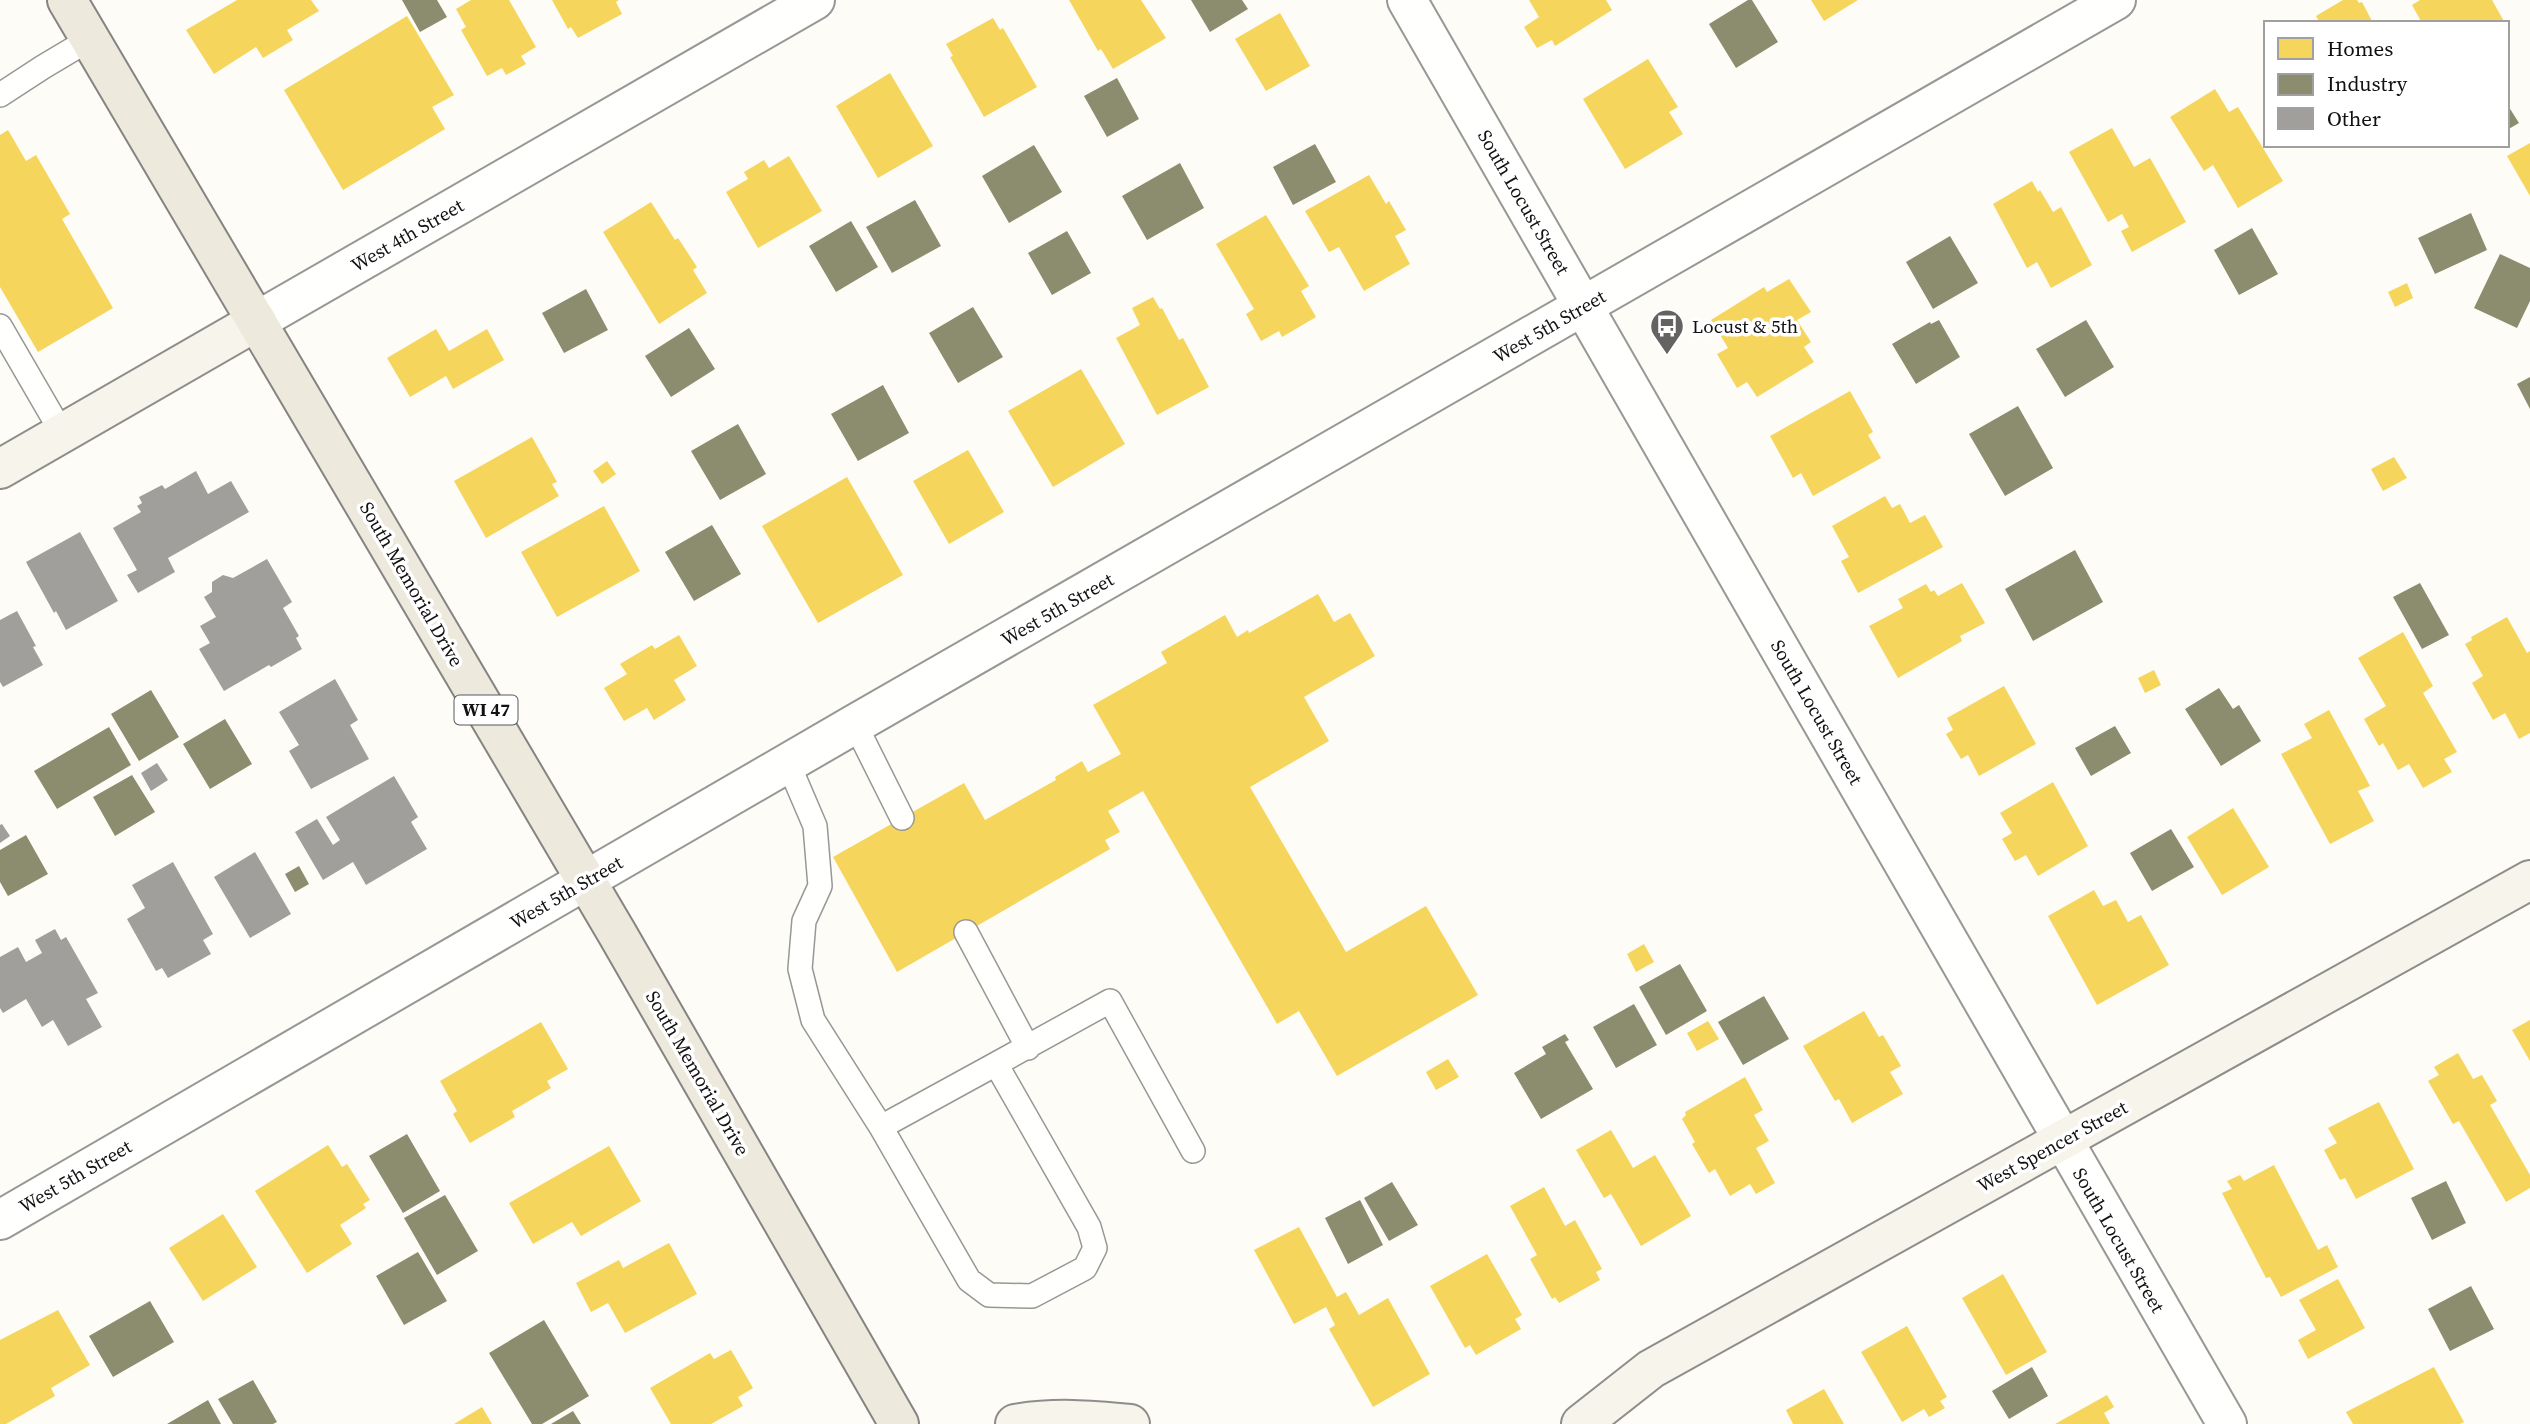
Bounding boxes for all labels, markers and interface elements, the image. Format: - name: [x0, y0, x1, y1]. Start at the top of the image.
- legend: [2264, 21, 2509, 147]
- text: Homes: [2327, 34, 2393, 63]
- text: Industry: [2327, 69, 2407, 98]
- text: Other: [2327, 104, 2381, 133]
- street label: South Locust Street: [1472, 125, 1576, 280]
- street label: West 4th Street: [346, 192, 469, 278]
- street label: West 5th Street: [1488, 283, 1611, 369]
- bus stop icon: Locust & 5th: [1648, 307, 1686, 356]
- place label: Locust & 5th: [1692, 313, 1798, 339]
- street label: South Memorial Drive: [354, 497, 470, 671]
- street label: West 5th Street: [996, 566, 1119, 652]
- street label: South Locust Street: [1765, 635, 1869, 790]
- road number: WI 47: [454, 696, 518, 724]
- street label: West 5th Street: [505, 849, 628, 935]
- street label: South Memorial Drive: [640, 986, 756, 1160]
- street label: West Spencer Street: [1972, 1094, 2132, 1198]
- street label: West 5th Street: [14, 1133, 137, 1219]
- street label: South Locust Street: [2067, 1163, 2171, 1318]

